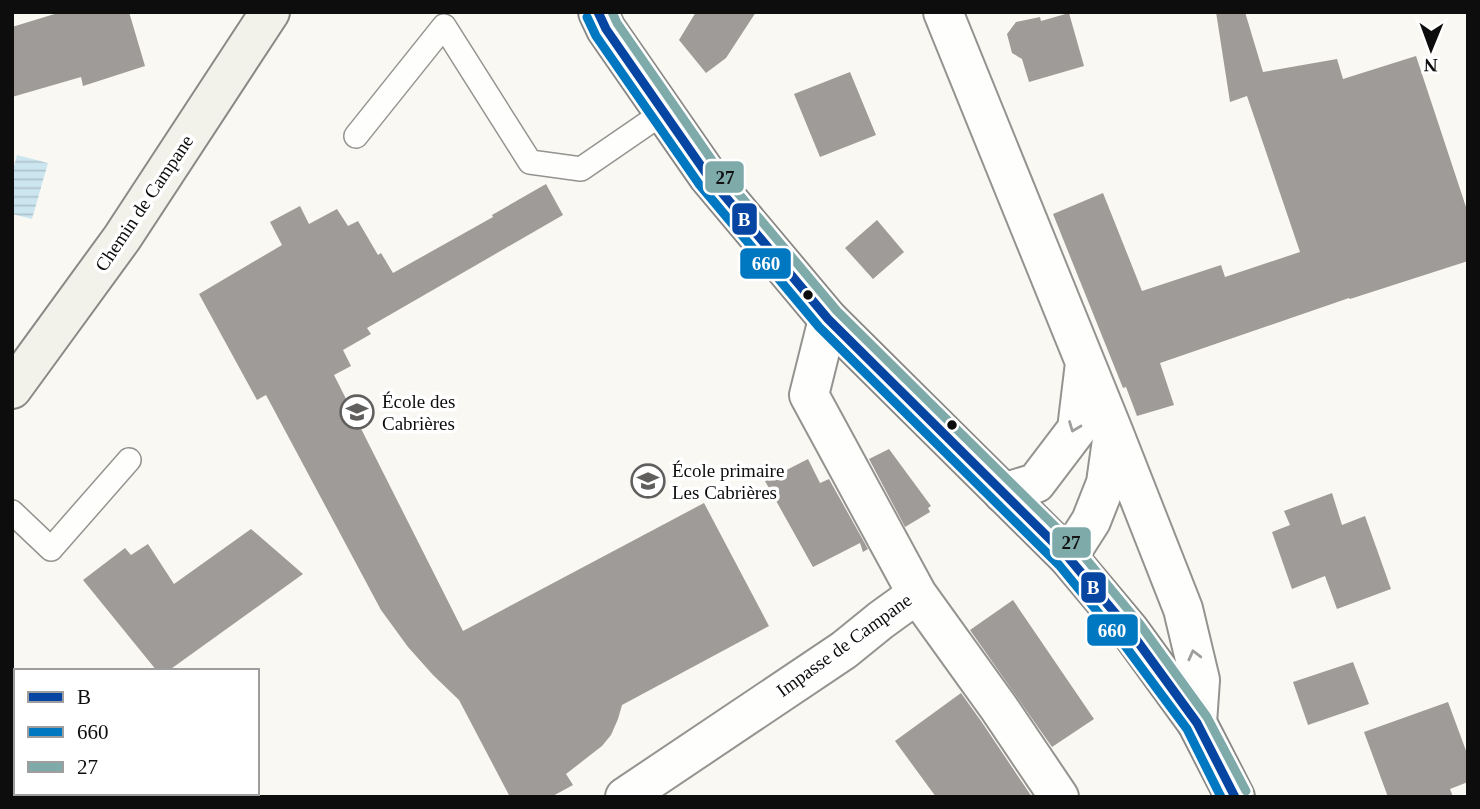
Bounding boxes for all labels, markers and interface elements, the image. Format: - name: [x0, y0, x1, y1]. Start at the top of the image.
- north arrow: [1396, 14, 1466, 84]
- text: N: [1423, 55, 1438, 76]
- street label: Chemin de Campane: [91, 131, 197, 275]
- line badge: 27: [704, 160, 745, 194]
- text: 27: [716, 167, 735, 188]
- line badge: B: [731, 202, 758, 236]
- text: B: [738, 209, 751, 230]
- line badge: 660: [739, 247, 792, 280]
- text: 660: [752, 253, 780, 274]
- unlabelled marker: [801, 288, 815, 302]
- place label: École des Cabrières: [382, 391, 455, 434]
- school or university icon: École des Cabrières: [338, 393, 376, 431]
- unlabelled marker: [945, 418, 959, 432]
- one-way arrow: [1068, 420, 1082, 433]
- place label: École primaire Les Cabrières: [672, 460, 784, 503]
- school or university icon: École primaire Les Cabrières: [629, 462, 667, 500]
- line badge: 27: [1051, 526, 1092, 559]
- text: 27: [1062, 532, 1081, 553]
- line badge: B: [1080, 571, 1107, 604]
- text: B: [1087, 577, 1100, 598]
- street label: Impasse de Campane: [773, 589, 915, 701]
- line badge: 660: [1086, 613, 1139, 647]
- text: 660: [1098, 620, 1126, 641]
- one-way arrow: [1188, 649, 1202, 661]
- legend: [14, 669, 259, 795]
- text: B: [77, 685, 91, 709]
- text: 660: [77, 720, 109, 744]
- text: 27: [77, 755, 98, 779]

